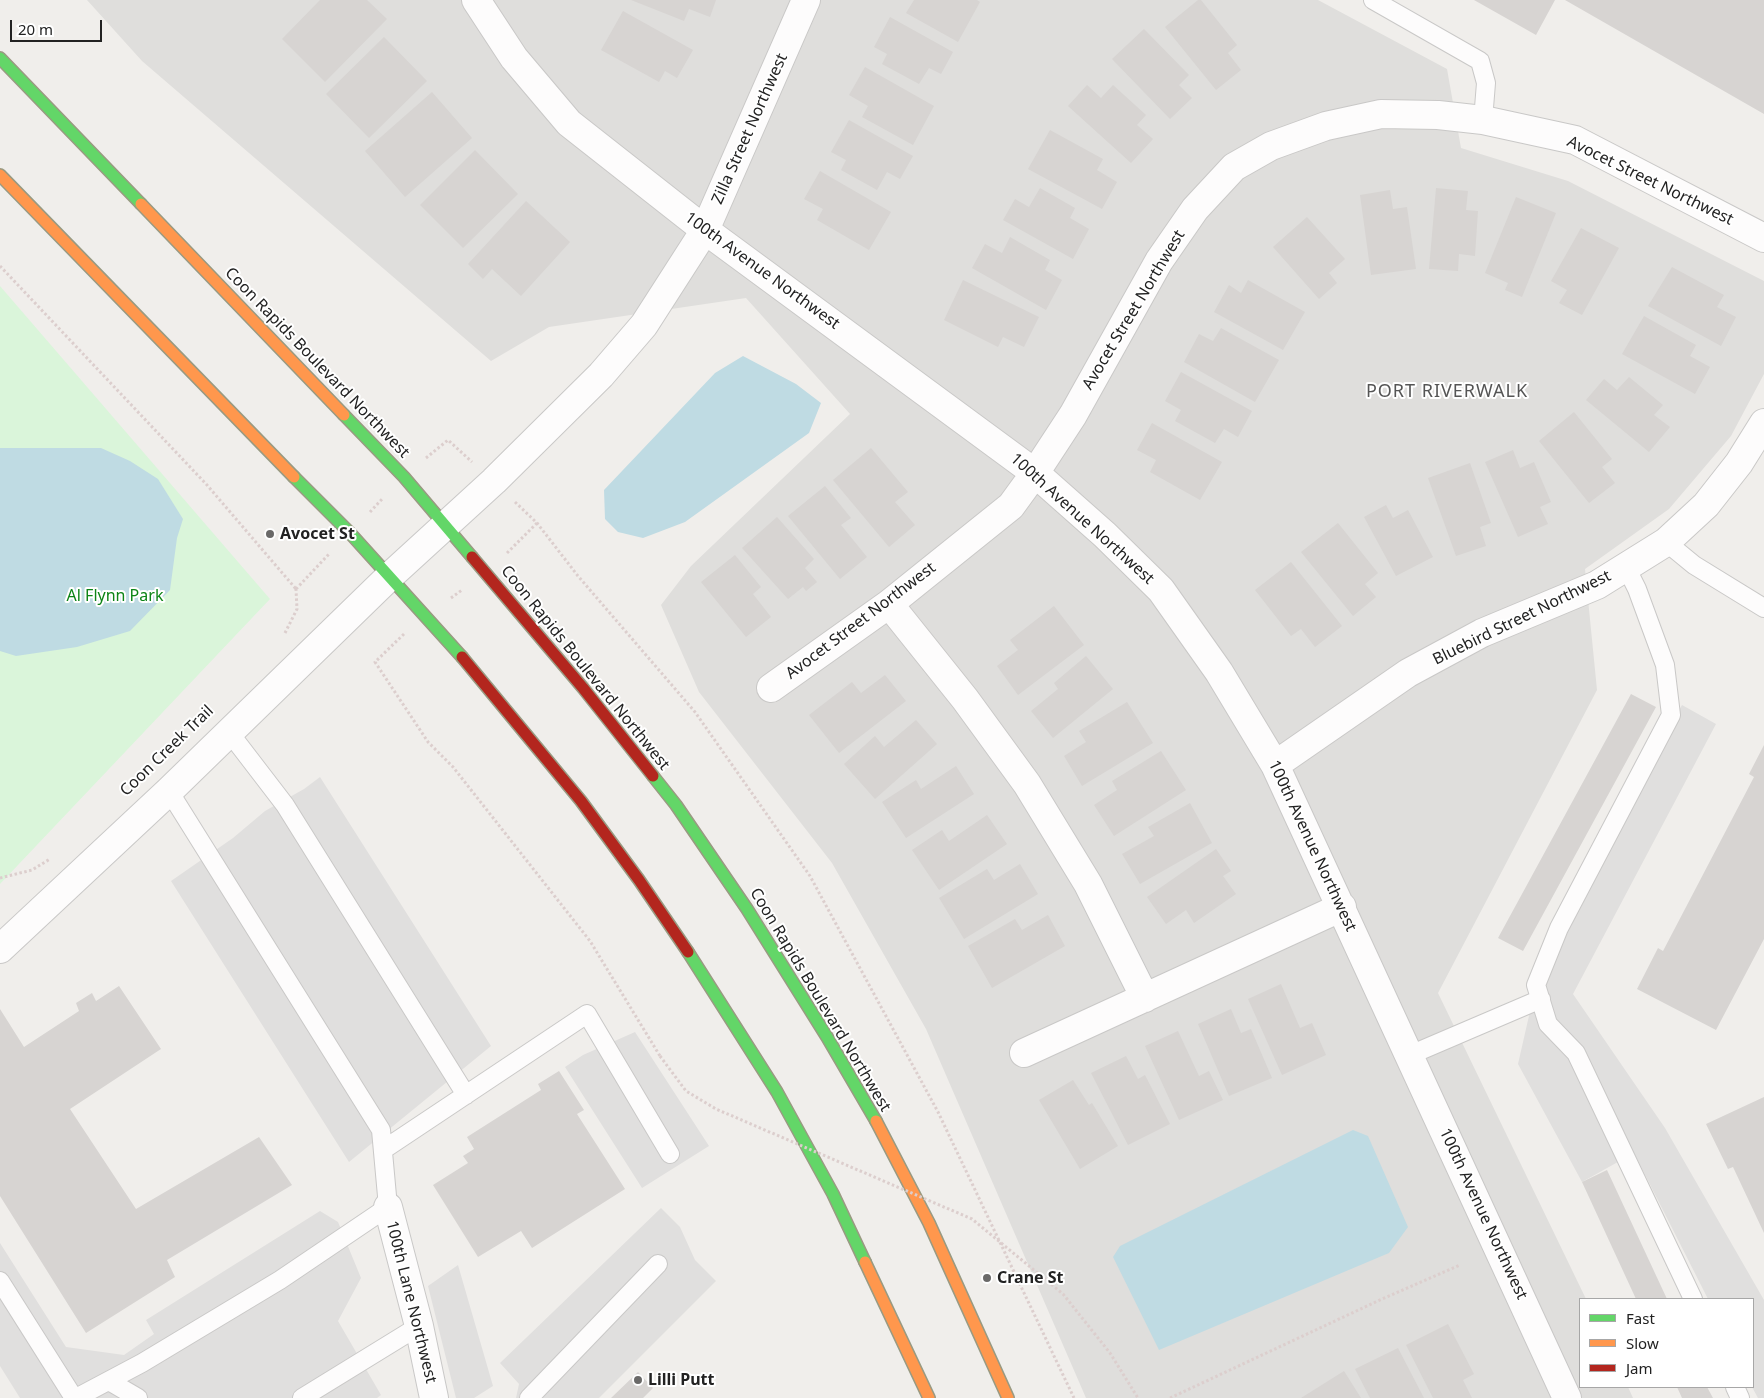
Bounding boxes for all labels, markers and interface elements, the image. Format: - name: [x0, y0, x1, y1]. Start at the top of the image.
- scale bar: [12, 10, 105, 42]
- text: 20 m: [18, 19, 53, 39]
- street label: Zilla Street Northwest: [708, 51, 792, 207]
- street label: Avocet Street Northwest: [1564, 132, 1736, 230]
- street label: 100th Avenue Northwest: [681, 208, 843, 334]
- street label: Avocet Street Northwest: [1079, 227, 1189, 393]
- street label: Coon Rapids Boulevard Northwest: [221, 264, 413, 462]
- district label: PORT RIVERWALK: [1364, 381, 1530, 403]
- street label: 100th Avenue Northwest: [1006, 449, 1158, 589]
- place label: Avocet St: [280, 524, 355, 544]
- marker: Avocet St: [264, 528, 276, 540]
- street label: Avocet Street Northwest: [782, 558, 940, 684]
- street label: Coon Rapids Boulevard Northwest: [497, 562, 673, 774]
- street label: Bluebird Street Northwest: [1430, 566, 1614, 670]
- park label: Al Flynn Park: [67, 586, 163, 606]
- street label: Coon Creek Trail: [116, 702, 218, 800]
- street label: 100th Avenue Northwest: [1264, 757, 1360, 935]
- street label: Coon Rapids Boulevard Northwest: [745, 885, 895, 1115]
- street label: 100th Avenue Northwest: [1435, 1125, 1531, 1303]
- street label: 100th Lane Northwest: [382, 1219, 440, 1385]
- place label: Crane St: [997, 1268, 1064, 1288]
- marker: Crane St: [981, 1272, 993, 1284]
- legend: [1579, 1298, 1754, 1388]
- text: Fast: [1626, 1308, 1655, 1328]
- text: Slow: [1626, 1333, 1659, 1353]
- text: Jam: [1626, 1358, 1653, 1378]
- place label: Lilli Putt: [648, 1370, 714, 1390]
- marker: Lilli Putt: [632, 1374, 644, 1386]

